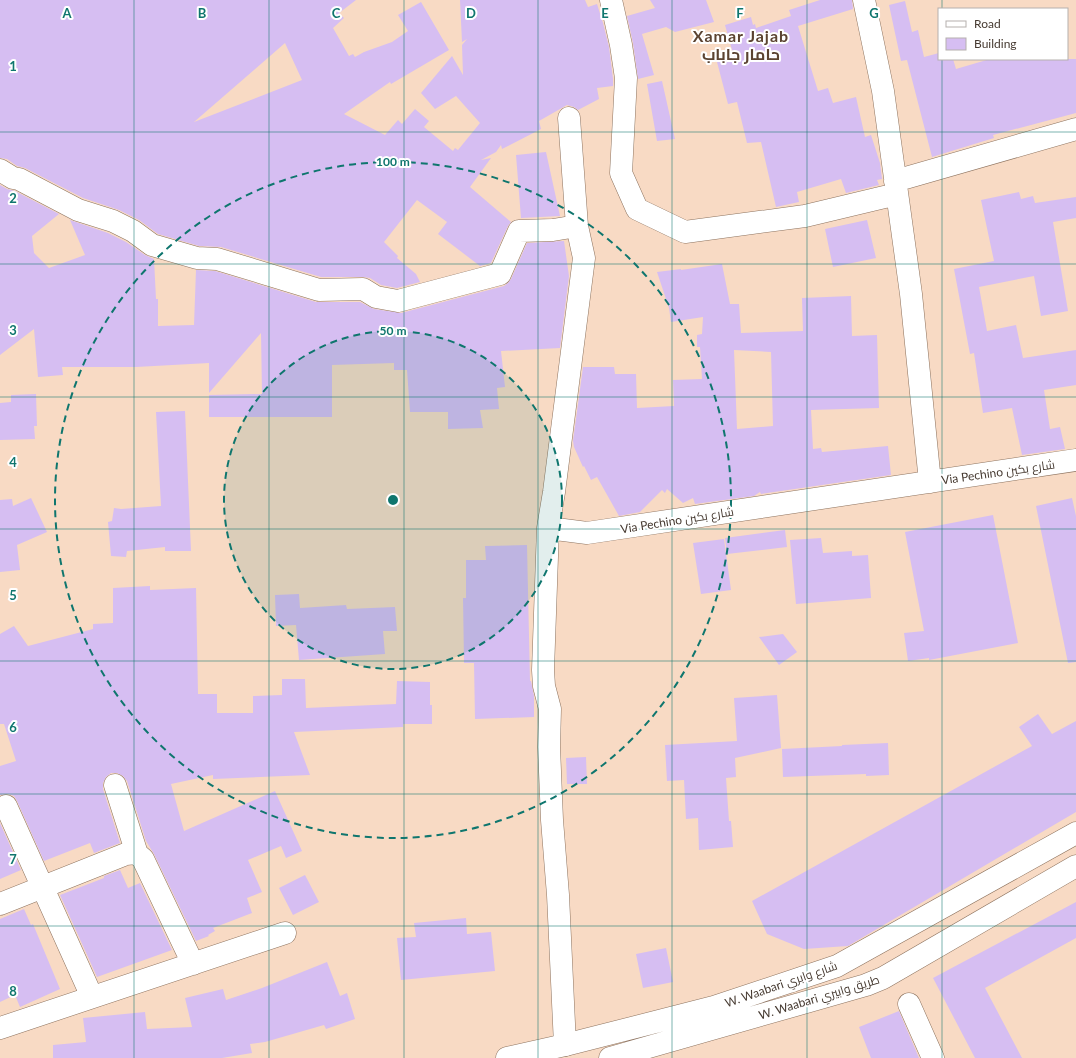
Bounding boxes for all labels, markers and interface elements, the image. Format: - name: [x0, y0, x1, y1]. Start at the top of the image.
- text: A: [61, 5, 72, 21]
- text: B: [198, 5, 207, 21]
- text: C: [332, 5, 341, 21]
- text: D: [466, 5, 476, 21]
- text: E: [601, 5, 609, 21]
- text: F: [736, 5, 744, 21]
- text: G: [869, 5, 879, 21]
- legend: [938, 8, 1068, 60]
- text: Road: [974, 16, 1001, 31]
- district label: Xamar Jajab حامار جاباب: [693, 26, 789, 64]
- text: Building: [974, 36, 1017, 51]
- text: 1: [9, 58, 17, 74]
- text: 100 m: [376, 154, 410, 169]
- text: 2: [9, 190, 17, 206]
- text: 3: [9, 322, 17, 338]
- text: 50 m: [380, 323, 406, 338]
- text: 4: [9, 454, 17, 470]
- street label: Via Pechino شارع بكين: [940, 457, 1056, 488]
- centre of rings: [386, 493, 400, 507]
- street label: Via Pechino شارع بكين: [619, 504, 735, 537]
- text: 5: [9, 587, 17, 603]
- text: 6: [9, 719, 17, 735]
- text: 7: [9, 851, 17, 867]
- street label: W. Waabari شارع وابري: [723, 958, 840, 1013]
- street label: W. Waabari طريق وابيري: [757, 971, 882, 1025]
- text: 8: [9, 983, 17, 999]

